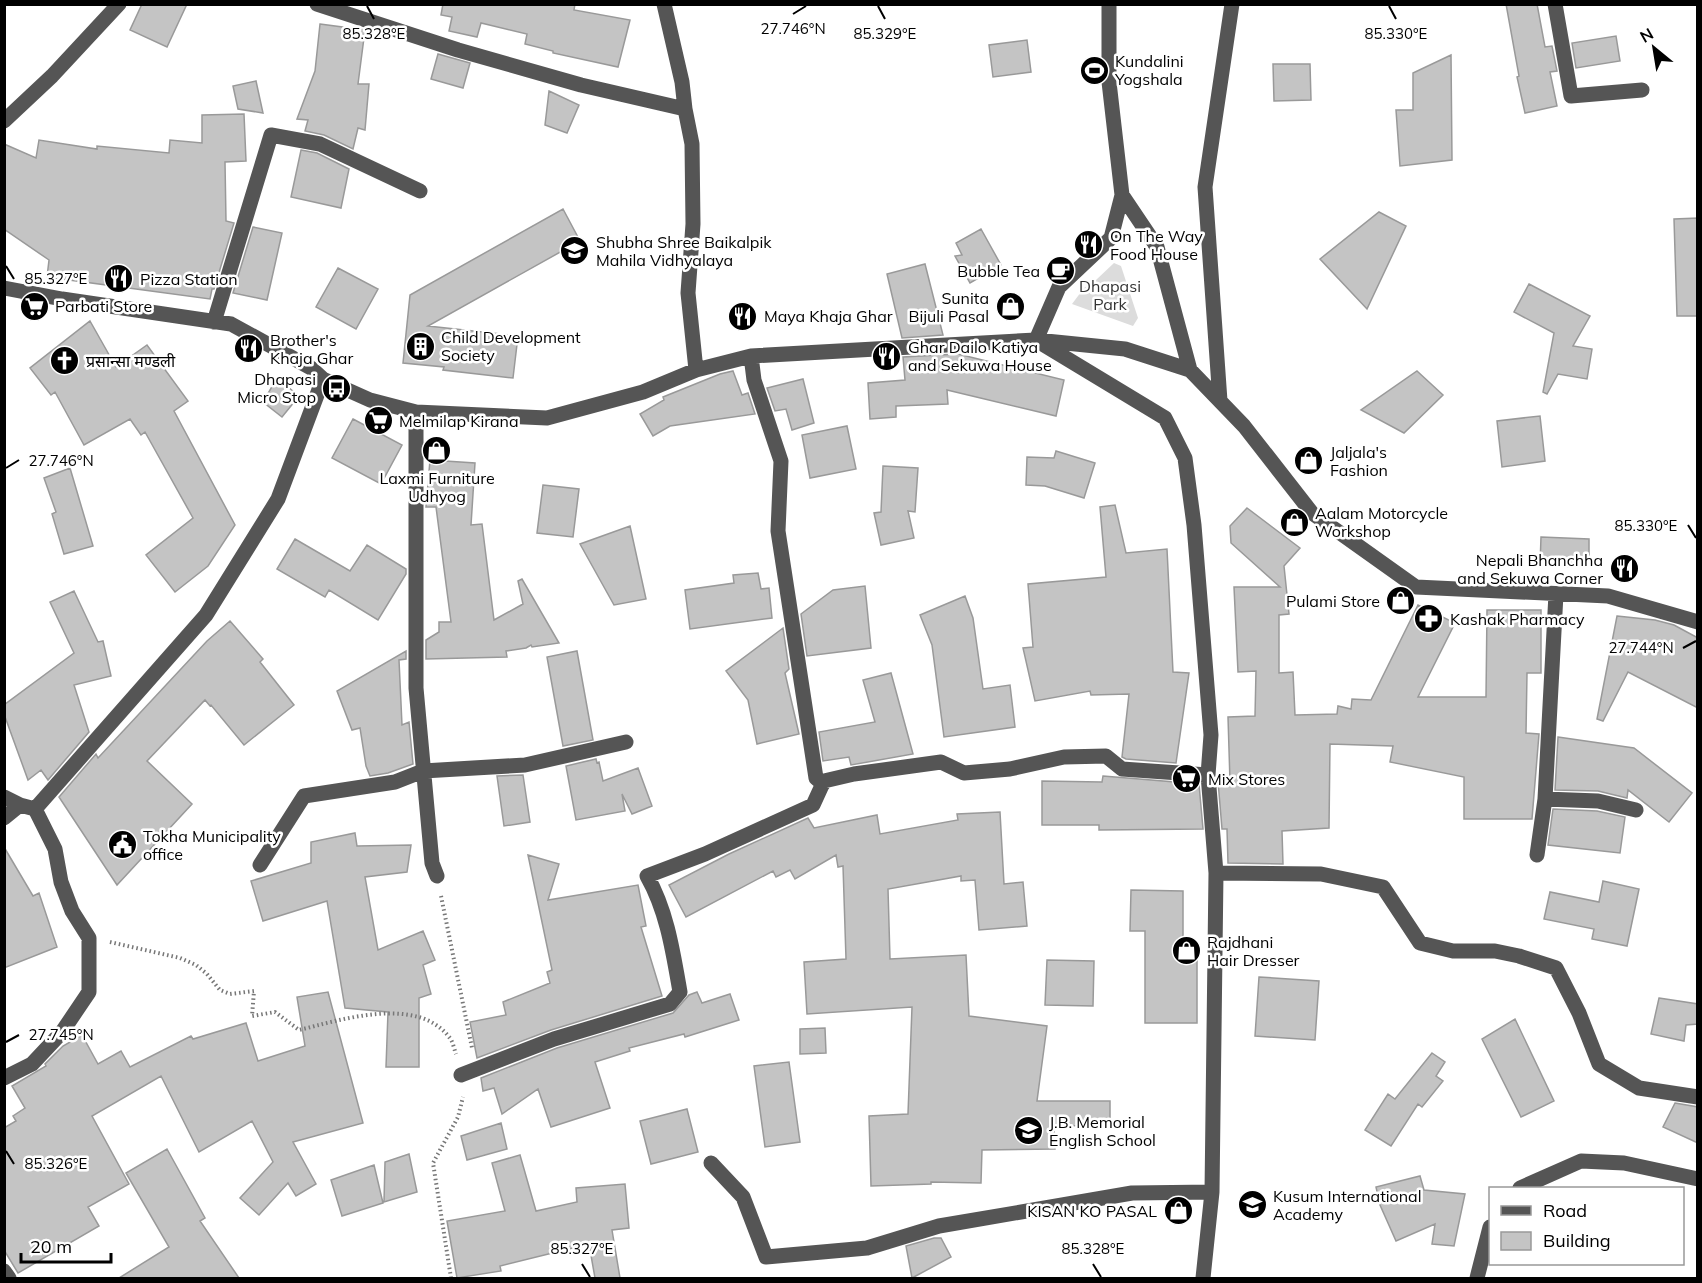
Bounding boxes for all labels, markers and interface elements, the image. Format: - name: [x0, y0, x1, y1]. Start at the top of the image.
- north arrow: [1624, 18, 1684, 78]
- text: 27.746°N: [760, 19, 826, 38]
- text: N: [1636, 23, 1657, 47]
- text: 85.328°E: [343, 24, 406, 43]
- text: 85.329°E: [854, 24, 917, 43]
- text: 85.330°E: [1365, 24, 1428, 43]
- place label: Kundalini Yogshala: [1114, 51, 1184, 89]
- sports icon: Kundalini Yogshala: [1078, 54, 1110, 86]
- place label: On The Way Food House: [1110, 226, 1203, 264]
- restaurant icon: On The Way Food House: [1073, 229, 1105, 261]
- place label: Shubha Shree Baikalpik Mahila Vidhyalaya: [596, 232, 772, 270]
- school or university icon: Shubha Shree Baikalpik Mahila Vidhyalaya: [559, 235, 591, 267]
- cafe icon: Bubble Tea: [1045, 255, 1077, 287]
- place label: Bubble Tea: [957, 261, 1040, 281]
- restaurant icon: Pizza Station: [103, 263, 135, 295]
- text: 85.327°E: [25, 269, 88, 288]
- place label: Pizza Station: [140, 269, 238, 289]
- park label: Dhapasi Park: [1079, 276, 1141, 314]
- place label: Sunita Bijuli Pasal: [909, 288, 989, 326]
- supermarket icon: Parbati Store: [18, 290, 50, 322]
- shop icon: Sunita Bijuli Pasal: [994, 291, 1026, 323]
- place label: Parbati Store: [55, 296, 152, 316]
- restaurant icon: Maya Khaja Ghar: [727, 300, 759, 332]
- place label: Maya Khaja Ghar: [764, 306, 893, 326]
- place label: Child Development Society: [441, 327, 581, 365]
- place label: Brother's Khaja Ghar: [270, 330, 353, 368]
- building icon: Child Development Society: [404, 330, 436, 362]
- restaurant icon: Brother's Khaja Ghar: [233, 333, 265, 365]
- place label: Ghar Dailo Katiya and Sekuwa House: [908, 337, 1052, 375]
- restaurant icon: Ghar Dailo Katiya and Sekuwa House: [871, 340, 903, 372]
- church icon: प्रसान्सा मण्डली: [49, 345, 81, 377]
- place label: प्रसान्सा मण्डली: [86, 351, 176, 371]
- place label: Dhapasi Micro Stop: [237, 369, 316, 407]
- bus stop icon: Dhapasi Micro Stop: [321, 372, 353, 404]
- supermarket icon: Melmilap Kirana: [362, 405, 394, 437]
- place label: Melmilap Kirana: [399, 411, 519, 431]
- shop icon: Laxmi Furniture Udhyog: [421, 434, 453, 466]
- place label: Jaljala's Fashion: [1330, 442, 1388, 480]
- shop icon: Jaljala's Fashion: [1293, 445, 1325, 477]
- text: 27.746°N: [28, 451, 94, 470]
- place label: Laxmi Furniture Udhyog: [379, 468, 495, 506]
- place label: Aalam Motorcycle Workshop: [1315, 503, 1448, 541]
- shop icon: Aalam Motorcycle Workshop: [1278, 506, 1310, 538]
- text: 85.330°E: [1615, 516, 1678, 535]
- place label: Nepali Bhanchha and Sekuwa Corner: [1457, 550, 1603, 588]
- restaurant icon: Nepali Bhanchha and Sekuwa Corner: [1608, 553, 1640, 585]
- shop icon: Pulami Store: [1385, 585, 1417, 617]
- place label: Pulami Store: [1286, 591, 1380, 611]
- pharmacy icon: Kashak Pharmacy: [1413, 603, 1445, 635]
- place label: Kashak Pharmacy: [1450, 609, 1585, 629]
- text: 27.744°N: [1608, 638, 1674, 657]
- supermarket icon: Mix Stores: [1171, 763, 1203, 795]
- place label: Mix Stores: [1208, 769, 1285, 789]
- place label: Tokha Municipality office: [143, 826, 281, 864]
- public building icon: Tokha Municipality office: [106, 829, 138, 861]
- place label: Rajdhani Hair Dresser: [1207, 932, 1300, 970]
- shop icon: Rajdhani Hair Dresser: [1170, 935, 1202, 967]
- text: 27.745°N: [28, 1025, 94, 1044]
- place label: J.B. Memorial English School: [1049, 1112, 1156, 1150]
- school or university icon: J.B. Memorial English School: [1012, 1115, 1044, 1147]
- text: 85.326°E: [25, 1154, 88, 1173]
- place label: Kusum International Academy: [1273, 1186, 1421, 1224]
- legend: [1489, 1187, 1684, 1265]
- school or university icon: Kusum International Academy: [1236, 1189, 1268, 1221]
- shop icon: KISAN KO PASAL: [1162, 1195, 1194, 1227]
- text: Road: [1543, 1199, 1587, 1222]
- place label: KISAN KO PASAL: [1027, 1201, 1157, 1221]
- scale bar: [21, 1226, 111, 1264]
- text: Building: [1543, 1229, 1611, 1252]
- text: 20 m: [30, 1235, 72, 1258]
- text: 85.327°E: [551, 1239, 614, 1258]
- text: 85.328°E: [1062, 1239, 1125, 1258]

